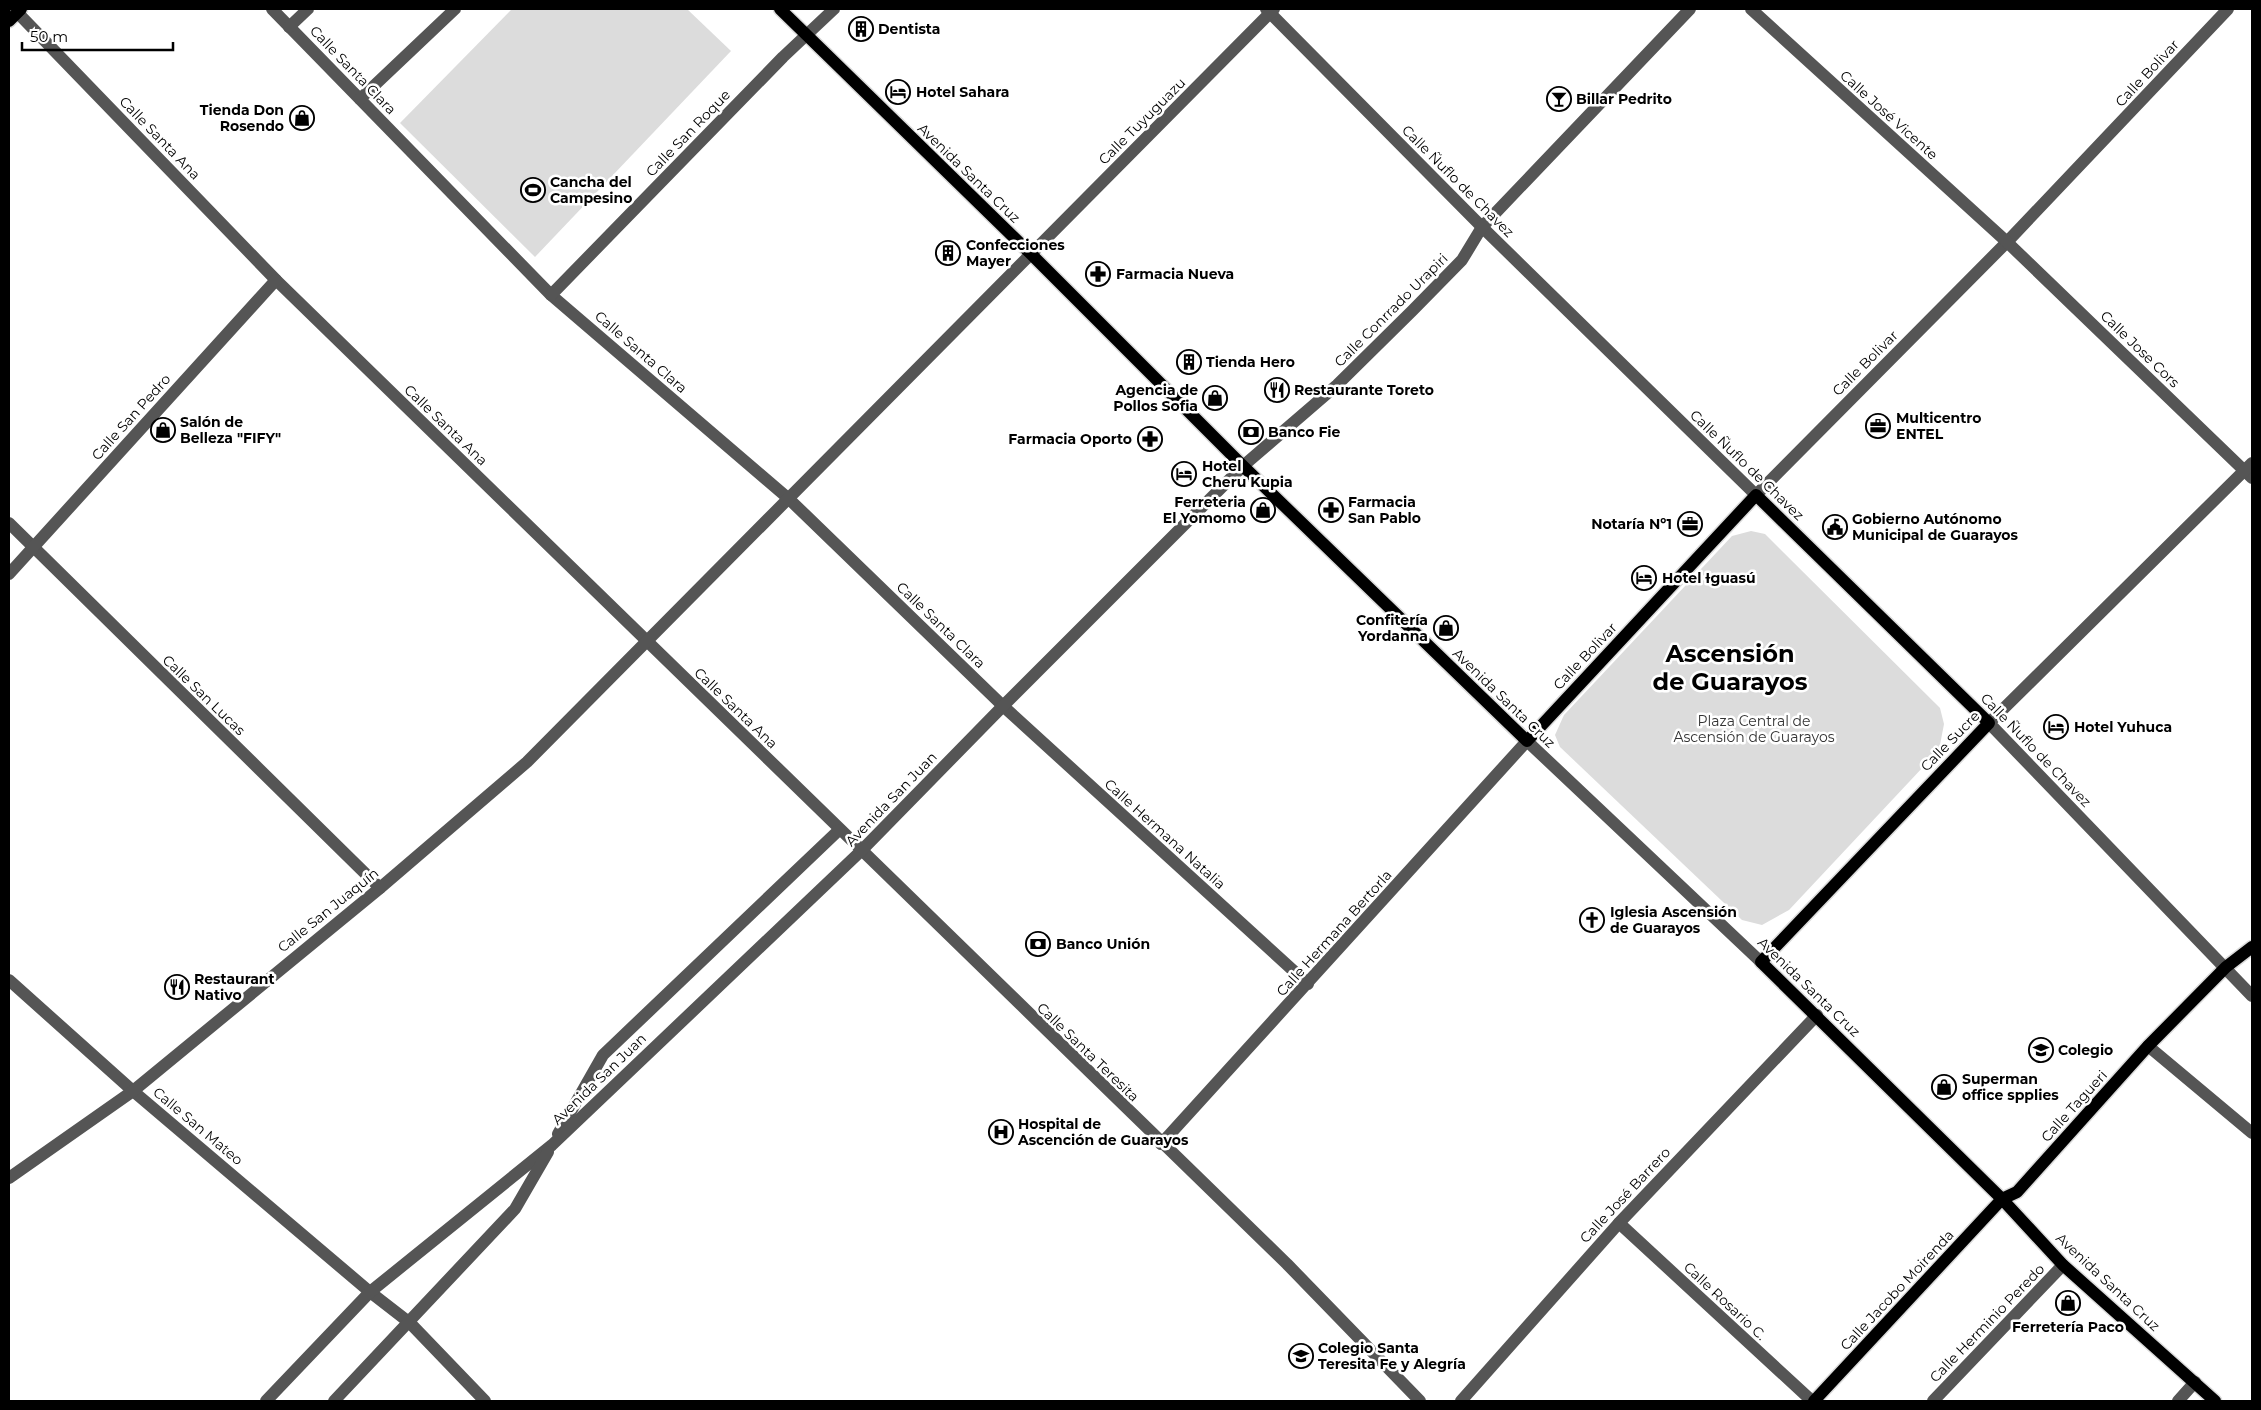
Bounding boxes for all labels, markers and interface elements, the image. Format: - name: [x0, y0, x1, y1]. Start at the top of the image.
- building icon: Dentista: [848, 16, 874, 42]
- scale bar: [22, 20, 174, 52]
- place label: Dentista: [878, 20, 940, 38]
- street label: Calle Santa Clara: [306, 22, 400, 118]
- text: 50 m: [30, 27, 68, 46]
- street label: Calle Bolivar: [2111, 35, 2183, 111]
- street label: Calle José Vicente: [1836, 66, 1942, 164]
- street label: Calle Tuyuguazu: [1095, 74, 1189, 168]
- hotel icon: Hotel Sahara: [885, 79, 911, 105]
- place label: Hotel Sahara: [916, 83, 1009, 101]
- street label: Calle San Roque: [642, 86, 734, 180]
- bar icon: Billar Pedrito: [1546, 86, 1572, 112]
- place label: Billar Pedrito: [1576, 90, 1672, 108]
- street label: Calle Santa Ana: [116, 92, 204, 184]
- place label: Tienda Don Rosendo: [200, 101, 284, 135]
- shop icon: Tienda Don Rosendo: [289, 105, 315, 131]
- street label: Avenida Santa Cruz: [914, 119, 1024, 227]
- street label: Calle Ñuflo de Chavez: [1398, 121, 1518, 241]
- place label: Cancha del Campesino: [550, 173, 632, 207]
- sports icon: Cancha del Campesino: [520, 177, 546, 203]
- place label: Confecciones Mayer: [966, 236, 1065, 270]
- building icon: Confecciones Mayer: [935, 240, 961, 266]
- street label: Calle Conrrado Urapiri: [1330, 249, 1452, 371]
- pharmacy icon: Farmacia Nueva: [1085, 261, 1111, 287]
- place label: Farmacia Nueva: [1116, 265, 1234, 283]
- street label: Calle Santa Clara: [591, 307, 691, 397]
- street label: Calle Jose Cors: [2097, 307, 2184, 391]
- street label: Calle Bolivar: [1828, 326, 1902, 400]
- building icon: Tienda Hero: [1176, 349, 1202, 375]
- place label: Tienda Hero: [1206, 353, 1295, 371]
- street label: Calle San Pedro: [88, 370, 175, 464]
- restaurant icon: Restaurante Toreto: [1264, 377, 1290, 403]
- street label: Calle Santa Ana: [400, 381, 492, 469]
- place label: Agencia de Pollos Sofia: [1113, 381, 1198, 415]
- place label: Restaurante Toreto: [1294, 381, 1434, 399]
- shop icon: Agencia de Pollos Sofia: [1202, 385, 1228, 411]
- street label: Calle Ñuflo de Chavez: [1686, 406, 1808, 524]
- place label: Multicentro ENTEL: [1896, 409, 1981, 443]
- place label: Salón de Belleza "FIFY": [180, 413, 281, 447]
- office icon: Multicentro ENTEL: [1865, 413, 1891, 439]
- shop icon: Salón de Belleza "FIFY": [150, 417, 176, 443]
- bank icon: Banco Fie: [1238, 419, 1264, 445]
- place label: Banco Fie: [1268, 423, 1341, 441]
- pharmacy icon: Farmacia Oporto: [1137, 426, 1163, 452]
- place label: Farmacia Oporto: [1008, 430, 1132, 448]
- place label: Hotel Cheru Kupia: [1202, 457, 1293, 491]
- hotel icon: Hotel Cheru Kupia: [1171, 461, 1197, 487]
- place label: Ferreteria El Yomomo: [1163, 493, 1246, 527]
- place label: Farmacia San Pablo: [1348, 493, 1421, 527]
- shop icon: Ferreteria El Yomomo: [1250, 497, 1276, 523]
- pharmacy icon: Farmacia San Pablo: [1318, 497, 1344, 523]
- place label: Gobierno Autónomo Municipal de Guarayos: [1852, 510, 2019, 544]
- office icon: Notaría Nº1: [1677, 511, 1703, 537]
- public building icon: Gobierno Autónomo Municipal de Guarayos: [1822, 514, 1848, 540]
- place label: Notaría Nº1: [1591, 515, 1672, 533]
- hotel icon: Hotel Ɨguasú: [1631, 565, 1657, 591]
- place label: Hotel Ɨguasú: [1662, 569, 1756, 587]
- street label: Calle Santa Clara: [893, 578, 989, 672]
- place label: Confitería Yordanna: [1356, 611, 1428, 645]
- shop icon: Confitería Yordanna: [1433, 615, 1459, 641]
- street label: Calle Bolivar: [1549, 618, 1621, 694]
- district label: Ascensión de Guarayos: [1653, 639, 1808, 696]
- street label: Avenida Santa Cruz: [1449, 644, 1559, 752]
- street label: Calle San Lucas: [159, 651, 249, 739]
- street label: Calle Santa Ana: [690, 664, 782, 752]
- street label: Calle Ñuflo de Chavez: [1977, 689, 2095, 811]
- street label: Calle Sucre: [1917, 707, 1983, 775]
- park label: Plaza Central de Ascensión de Guarayos: [1673, 712, 1835, 746]
- hotel icon: Hotel Yuhuca: [2043, 714, 2069, 740]
- place label: Hotel Yuhuca: [2074, 718, 2172, 736]
- street label: Avenida San Juan: [841, 748, 941, 850]
- street label: Calle Hermana Natalia: [1101, 775, 1229, 893]
- street label: Calle San Juaquín: [274, 864, 382, 956]
- street label: Calle Hermana Bertorla: [1272, 866, 1396, 1000]
- place label: Iglesia Ascensión de Guarayos: [1610, 903, 1737, 937]
- church icon: Iglesia Ascensión de Guarayos: [1579, 907, 1605, 933]
- bank icon: Banco Unión: [1025, 931, 1051, 957]
- street label: Avenida Santa Cruz: [1754, 933, 1864, 1041]
- place label: Banco Unión: [1056, 935, 1150, 953]
- place label: Restaurant Nativo: [194, 970, 275, 1004]
- restaurant icon: Restaurant Nativo: [164, 974, 190, 1000]
- street label: Calle Santa Teresita: [1033, 999, 1143, 1105]
- street label: Avenida San Juan: [548, 1029, 650, 1129]
- school or university icon: Colegio: [2028, 1037, 2054, 1063]
- place label: Colegio: [2058, 1041, 2113, 1059]
- street label: Calle Tagueri: [2037, 1066, 2111, 1146]
- place label: Superman office spplies: [1962, 1070, 2059, 1104]
- shop icon: Superman office spplies: [1931, 1074, 1957, 1100]
- street label: Calle San Mateo: [149, 1083, 247, 1169]
- place label: Hospital de Ascención de Guarayos: [1017, 1115, 1189, 1149]
- hospital icon: Hospital de Ascención de Guarayos: [988, 1119, 1014, 1145]
- street label: Calle José Barrero: [1576, 1143, 1674, 1247]
- street label: Calle Jacobo Moirenda: [1836, 1226, 1958, 1354]
- street label: Avenida Santa Cruz: [2052, 1229, 2164, 1335]
- street label: Calle Rosario C.: [1680, 1258, 1770, 1344]
- street label: Calle Herminio Peredo: [1926, 1260, 2048, 1386]
- shop icon: Ferretería Paco: [2055, 1290, 2081, 1316]
- place label: Ferretería Paco: [2012, 1318, 2124, 1336]
- place label: Colegio Santa Teresita Fe y Alegría: [1318, 1339, 1466, 1373]
- school or university icon: Colegio Santa Teresita Fe y Alegría: [1288, 1343, 1314, 1369]

